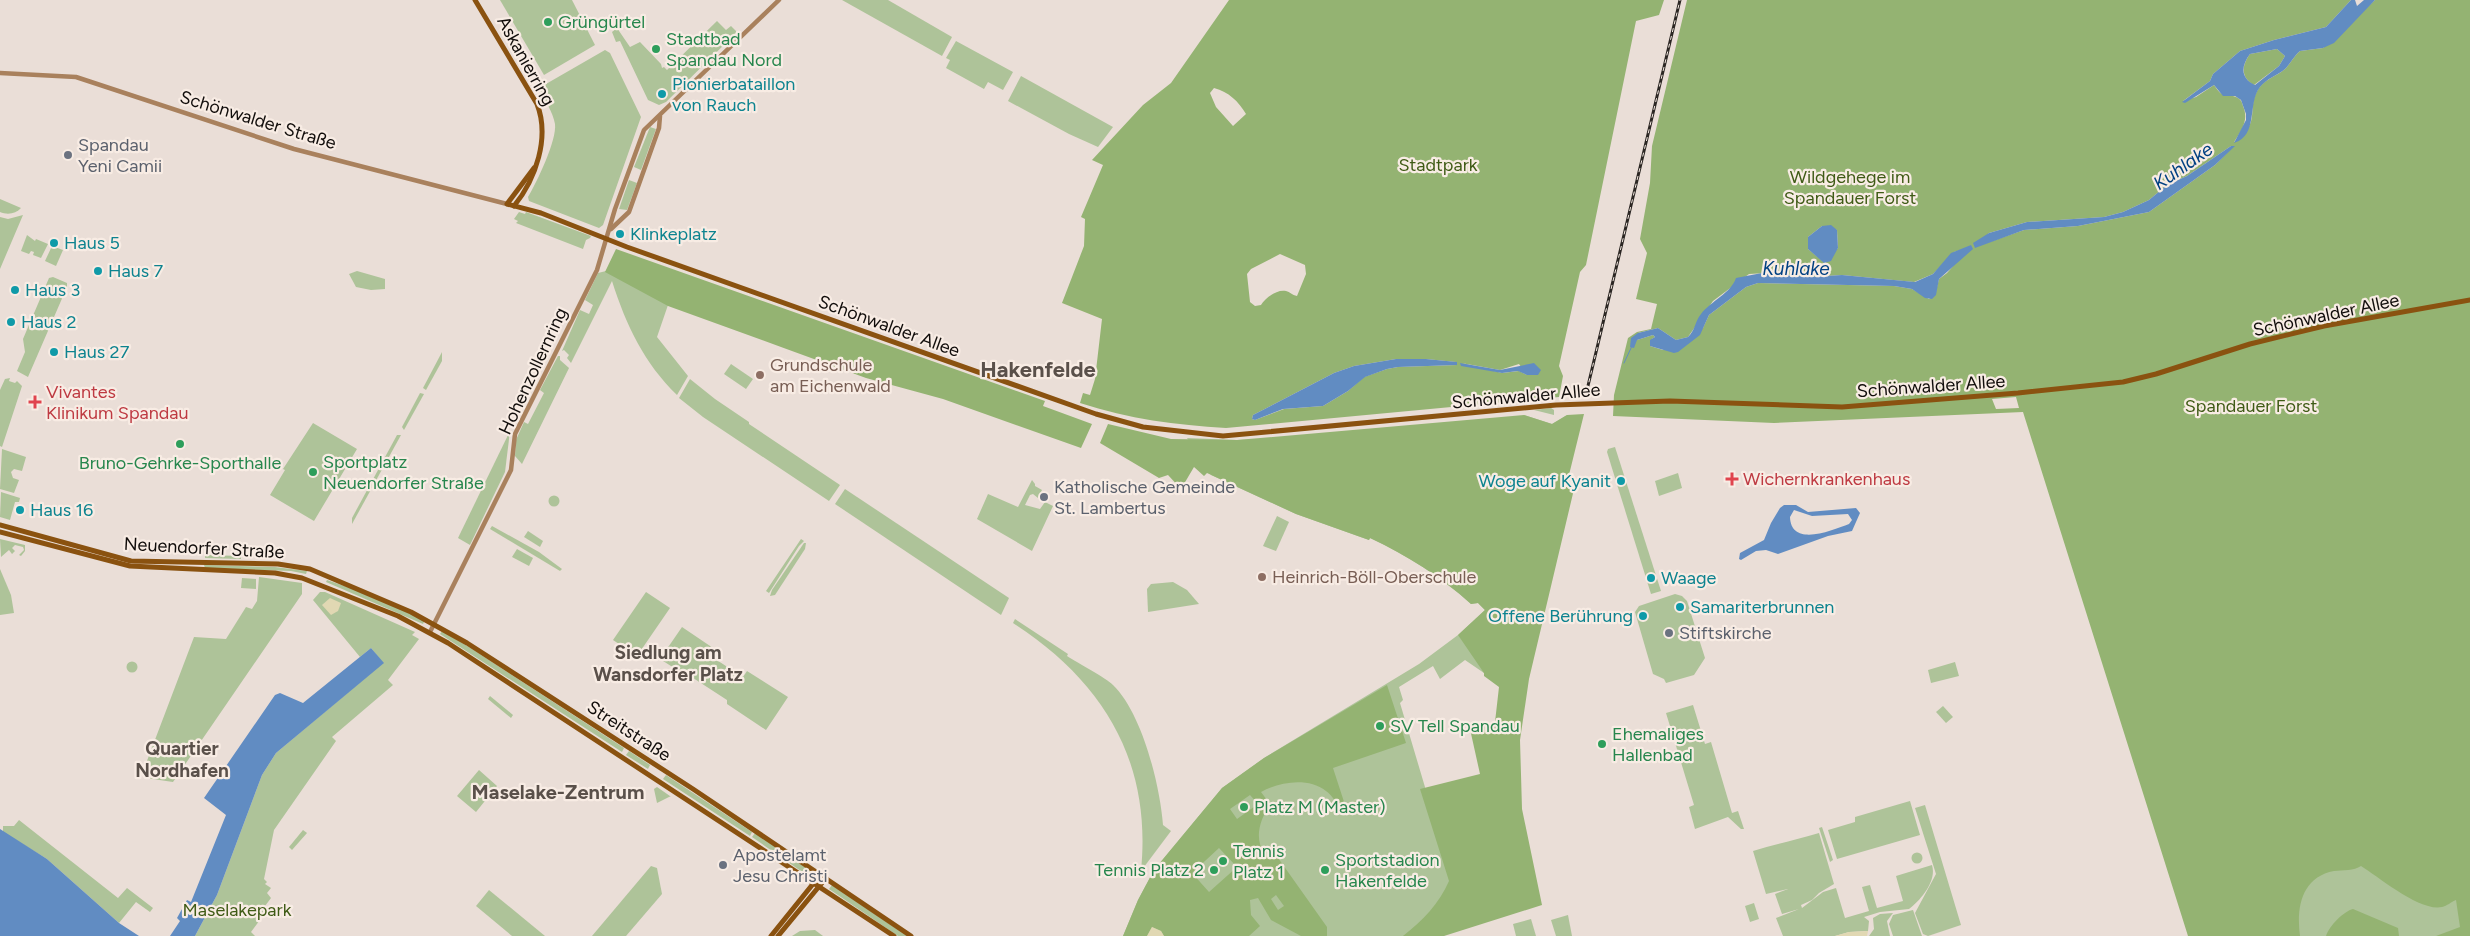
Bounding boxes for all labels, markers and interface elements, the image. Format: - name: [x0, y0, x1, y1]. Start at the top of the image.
- place label: Grüngürtel: [558, 11, 645, 33]
- street label: Askanierring: [492, 12, 560, 110]
- marker: Grüngürtel: [542, 16, 554, 28]
- place label: Stadtbad Spandau Nord: [666, 28, 782, 71]
- marker: Stadtbad Spandau Nord: [650, 43, 662, 55]
- place label: Pionierbataillon von Rauch: [672, 73, 795, 116]
- street label: Schönwalder Straße: [177, 86, 339, 154]
- marker: Pionierbataillon von Rauch: [656, 88, 668, 100]
- place label: Spandau Yeni Camii: [78, 134, 162, 177]
- water label: Kuhlake: [2149, 137, 2218, 195]
- marker: Spandau Yeni Camii: [62, 149, 74, 161]
- park label: Stadtpark: [1399, 154, 1478, 176]
- park label: Wildgehege im Spandauer Forst: [1784, 166, 1916, 209]
- place label: Klinkeplatz: [630, 223, 717, 245]
- marker: Klinkeplatz: [614, 228, 626, 240]
- place label: Haus 5: [64, 232, 120, 254]
- marker: Haus 5: [48, 237, 60, 249]
- water label: Kuhlake: [1762, 257, 1830, 280]
- place label: Haus 7: [108, 260, 164, 282]
- marker: Haus 7: [92, 265, 104, 277]
- place label: Haus 3: [25, 279, 80, 301]
- marker: Haus 3: [9, 284, 21, 296]
- street label: Schönwalder Allee: [2251, 289, 2401, 341]
- street label: Schönwalder Allee: [815, 290, 963, 362]
- street label: Hohenzollernring: [494, 304, 572, 438]
- place label: Haus 2: [21, 311, 77, 333]
- marker: Haus 2: [5, 316, 17, 328]
- place label: Haus 27: [64, 341, 130, 363]
- marker: Haus 27: [48, 346, 60, 358]
- place label: Grundschule am Eichenwald: [770, 354, 891, 397]
- district label: Hakenfelde: [980, 356, 1096, 383]
- marker: Grundschule am Eichenwald: [754, 369, 766, 381]
- street label: Schönwalder Allee: [1856, 370, 2006, 402]
- street label: Schönwalder Allee: [1451, 379, 1601, 413]
- place label: Vivantes Klinikum Spandau: [46, 381, 189, 424]
- marker: Vivantes Klinikum Spandau: [28, 395, 42, 409]
- park label: Spandauer Forst: [2185, 395, 2317, 417]
- marker: Bruno-Gehrke-Sporthalle: [174, 438, 186, 450]
- place label: Sportplatz Neuendorfer Straße: [323, 451, 484, 494]
- place label: Bruno-Gehrke-Sporthalle: [79, 452, 281, 474]
- marker: Sportplatz Neuendorfer Straße: [307, 466, 319, 478]
- place label: Wichernkrankenhaus: [1743, 468, 1910, 490]
- place label: Woge auf Kyanit: [1479, 470, 1611, 492]
- marker: Wichernkrankenhaus: [1725, 472, 1739, 486]
- marker: Woge auf Kyanit: [1615, 475, 1627, 487]
- place label: Katholische Gemeinde St. Lambertus: [1054, 476, 1235, 519]
- marker: Katholische Gemeinde St. Lambertus: [1038, 491, 1050, 503]
- place label: Haus 16: [30, 499, 93, 521]
- marker: Haus 16: [14, 504, 26, 516]
- street label: Neuendorfer Straße: [123, 533, 285, 563]
- place label: Heinrich-Böll-Oberschule: [1272, 566, 1477, 588]
- place label: Waage: [1661, 567, 1716, 589]
- marker: Heinrich-Böll-Oberschule: [1256, 571, 1268, 583]
- marker: Waage: [1645, 572, 1657, 584]
- place label: Samariterbrunnen: [1690, 596, 1834, 618]
- marker: Samariterbrunnen: [1674, 601, 1686, 613]
- place label: Offene Berührung: [1488, 605, 1633, 627]
- marker: Offene Berührung: [1637, 610, 1649, 622]
- place label: Stiftskirche: [1679, 622, 1772, 644]
- marker: Stiftskirche: [1663, 627, 1675, 639]
- district label: Siedlung am Wansdorfer Platz: [593, 641, 743, 686]
- street label: Streitstraße: [583, 696, 675, 766]
- place label: SV Tell Spandau: [1390, 715, 1520, 737]
- marker: SV Tell Spandau: [1374, 720, 1386, 732]
- place label: Ehemaliges Hallenbad: [1612, 723, 1704, 766]
- district label: Quartier Nordhafen: [135, 737, 229, 782]
- marker: Ehemaliges Hallenbad: [1596, 738, 1608, 750]
- district label: Maselake-Zentrum: [472, 780, 644, 804]
- place label: Platz M (Master): [1254, 796, 1385, 818]
- marker: Platz M (Master): [1238, 801, 1250, 813]
- place label: Tennis Platz 1: [1233, 840, 1284, 883]
- place label: Apostelamt Jesu Christi: [733, 844, 828, 887]
- place label: Sportstadion Hakenfelde: [1335, 849, 1440, 892]
- marker: Tennis Platz 1: [1217, 855, 1229, 867]
- marker: Apostelamt Jesu Christi: [717, 859, 729, 871]
- place label: Tennis Platz 2: [1095, 859, 1204, 881]
- marker: Tennis Platz 2: [1208, 864, 1220, 876]
- marker: Sportstadion Hakenfelde: [1319, 864, 1331, 876]
- park label: Maselakepark: [183, 899, 292, 921]

